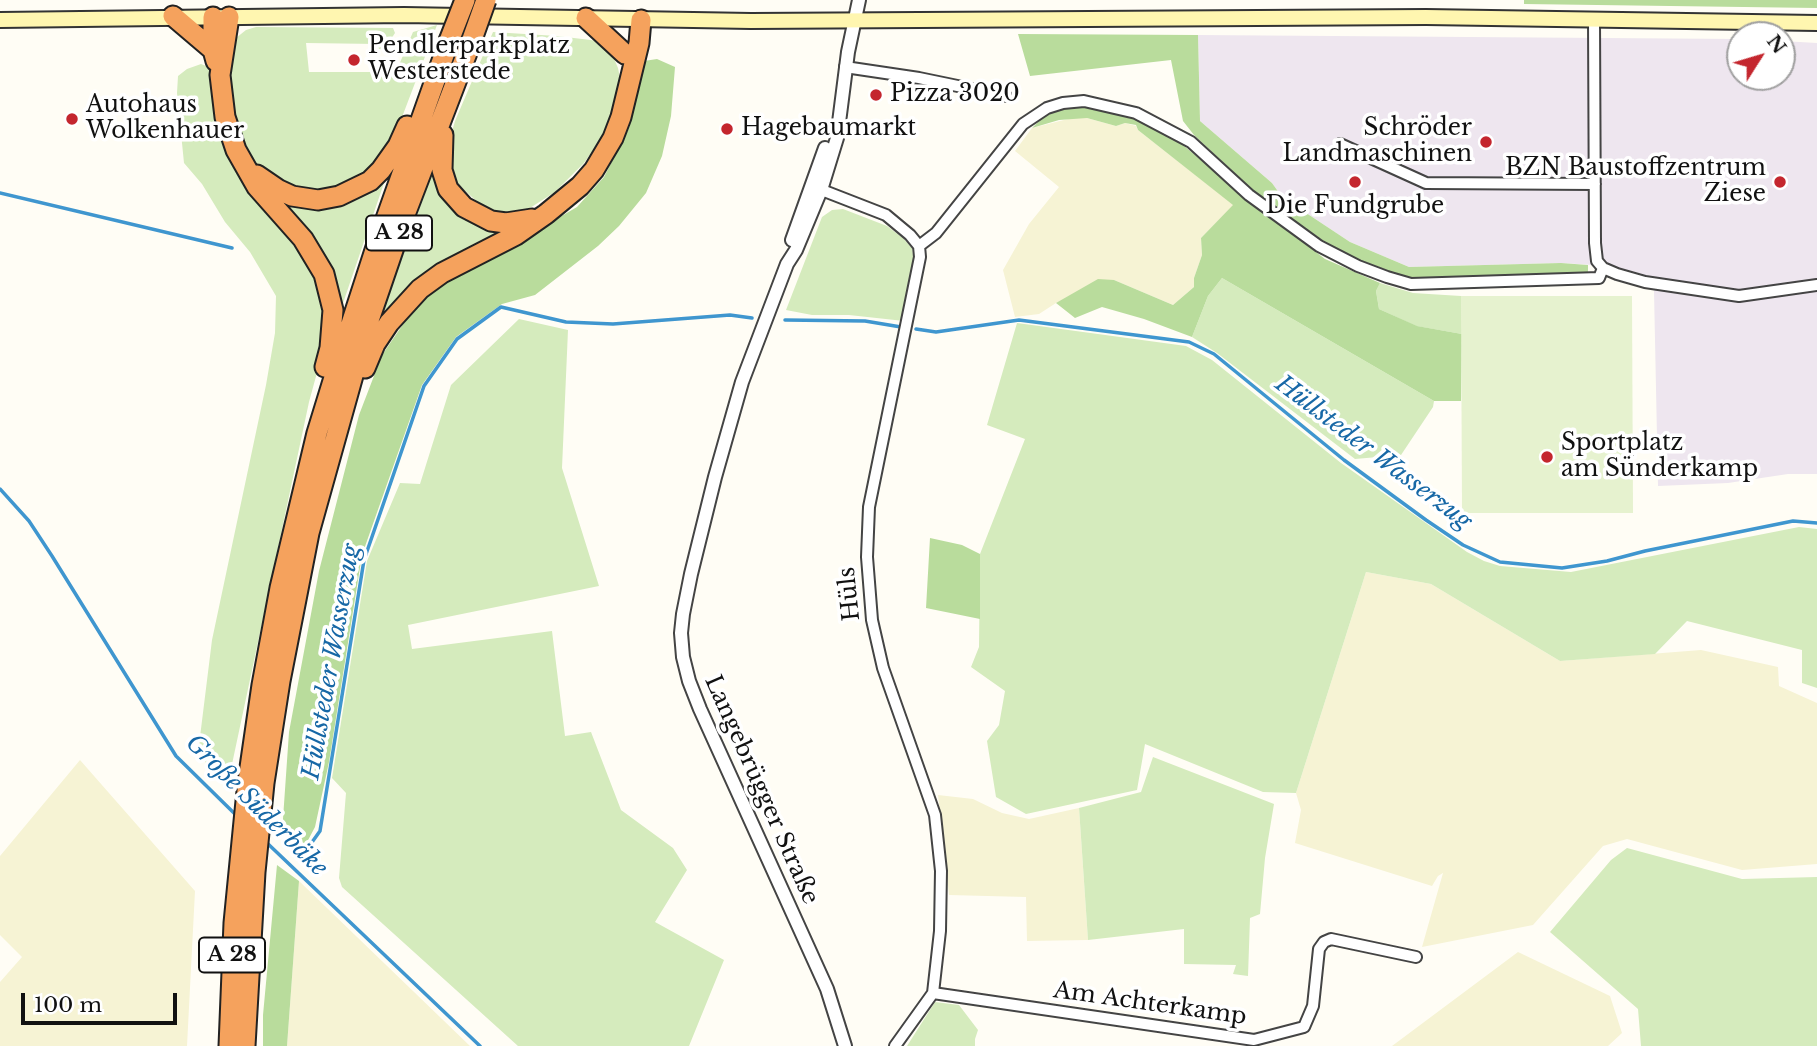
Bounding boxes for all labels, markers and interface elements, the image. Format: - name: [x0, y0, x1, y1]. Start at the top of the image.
- north arrow: [1726, 21, 1796, 91]
- text: N: [1762, 30, 1791, 58]
- place label: Pendlerparkplatz Westerstede: [368, 33, 570, 87]
- marker: Pendlerparkplatz Westerstede: [346, 52, 362, 68]
- place label: Pizza 3020: [890, 81, 1020, 109]
- marker: Pizza 3020: [868, 87, 884, 103]
- place label: Autohaus Wolkenhauer: [86, 92, 244, 146]
- marker: Autohaus Wolkenhauer: [64, 111, 80, 127]
- place label: Hagebaumarkt: [741, 115, 916, 143]
- place label: Schröder Landmaschinen: [1282, 115, 1472, 169]
- marker: Hagebaumarkt: [719, 121, 735, 137]
- marker: Schröder Landmaschinen: [1478, 134, 1494, 150]
- place label: BZN Baustoffzentrum Ziese: [1505, 155, 1766, 209]
- marker: Die Fundgrube: [1347, 174, 1363, 190]
- marker: BZN Baustoffzentrum Ziese: [1772, 174, 1788, 190]
- place label: Die Fundgrube: [1266, 193, 1444, 221]
- road number: A 28: [366, 216, 432, 250]
- water label: Hüllsteder Wasserzug: [1269, 370, 1477, 536]
- place label: Sportplatz am Sünderkamp: [1561, 430, 1758, 484]
- marker: Sportplatz am Sünderkamp: [1539, 449, 1555, 465]
- water label: Hüllsteder Wasserzug: [297, 542, 367, 782]
- street label: Hüls: [833, 566, 867, 622]
- street label: Langebrügger Straße: [698, 671, 824, 909]
- water label: Große Süderbäke: [179, 729, 333, 883]
- road number: A 28: [199, 937, 265, 972]
- street label: Am Achterkamp: [1052, 977, 1248, 1031]
- scale bar: [24, 979, 180, 1023]
- text: 100 m: [34, 992, 102, 1018]

